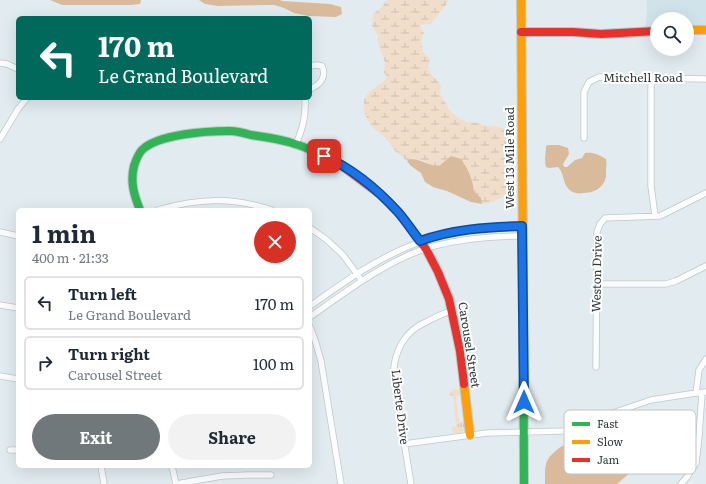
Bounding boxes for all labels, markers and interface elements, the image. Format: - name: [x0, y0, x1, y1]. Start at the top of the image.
- map controls: [650, 12, 694, 56]
- button: search: [650, 12, 694, 56]
- text: 170 m: [98, 24, 175, 66]
- icon: left: [32, 32, 84, 84]
- text: Le Grand Boulevard: [98, 62, 268, 89]
- street label: Mitchell Road: [603, 68, 684, 86]
- street label: West 13 Mile Road: [500, 106, 518, 209]
- pin: [307, 139, 341, 173]
- icon: arrive: [313, 145, 335, 167]
- text: 1 min: [32, 215, 96, 250]
- button: close: [254, 221, 296, 263]
- street label: Weston Drive: [586, 235, 606, 313]
- text: 400 m · 21:33: [32, 248, 109, 267]
- text: Turn left: [68, 282, 137, 305]
- icon: left: [34, 292, 56, 314]
- text: 170 m: [255, 292, 294, 315]
- street label: Carousel Street: [454, 300, 486, 389]
- text: Le Grand Boulevard: [68, 305, 191, 324]
- text: Turn right: [68, 342, 150, 365]
- icon: right: [34, 352, 56, 374]
- text: 100 m: [253, 352, 294, 375]
- text: Carousel Street: [68, 365, 162, 384]
- street label: Liberte Drive: [387, 368, 415, 445]
- position arrow: [503, 381, 545, 423]
- legend: [564, 410, 696, 474]
- button: Exit: [32, 414, 160, 460]
- button: Share: [168, 414, 296, 460]
- text: Fast: [597, 415, 619, 431]
- text: Slow: [597, 433, 623, 449]
- text: Jam: [597, 451, 620, 467]

